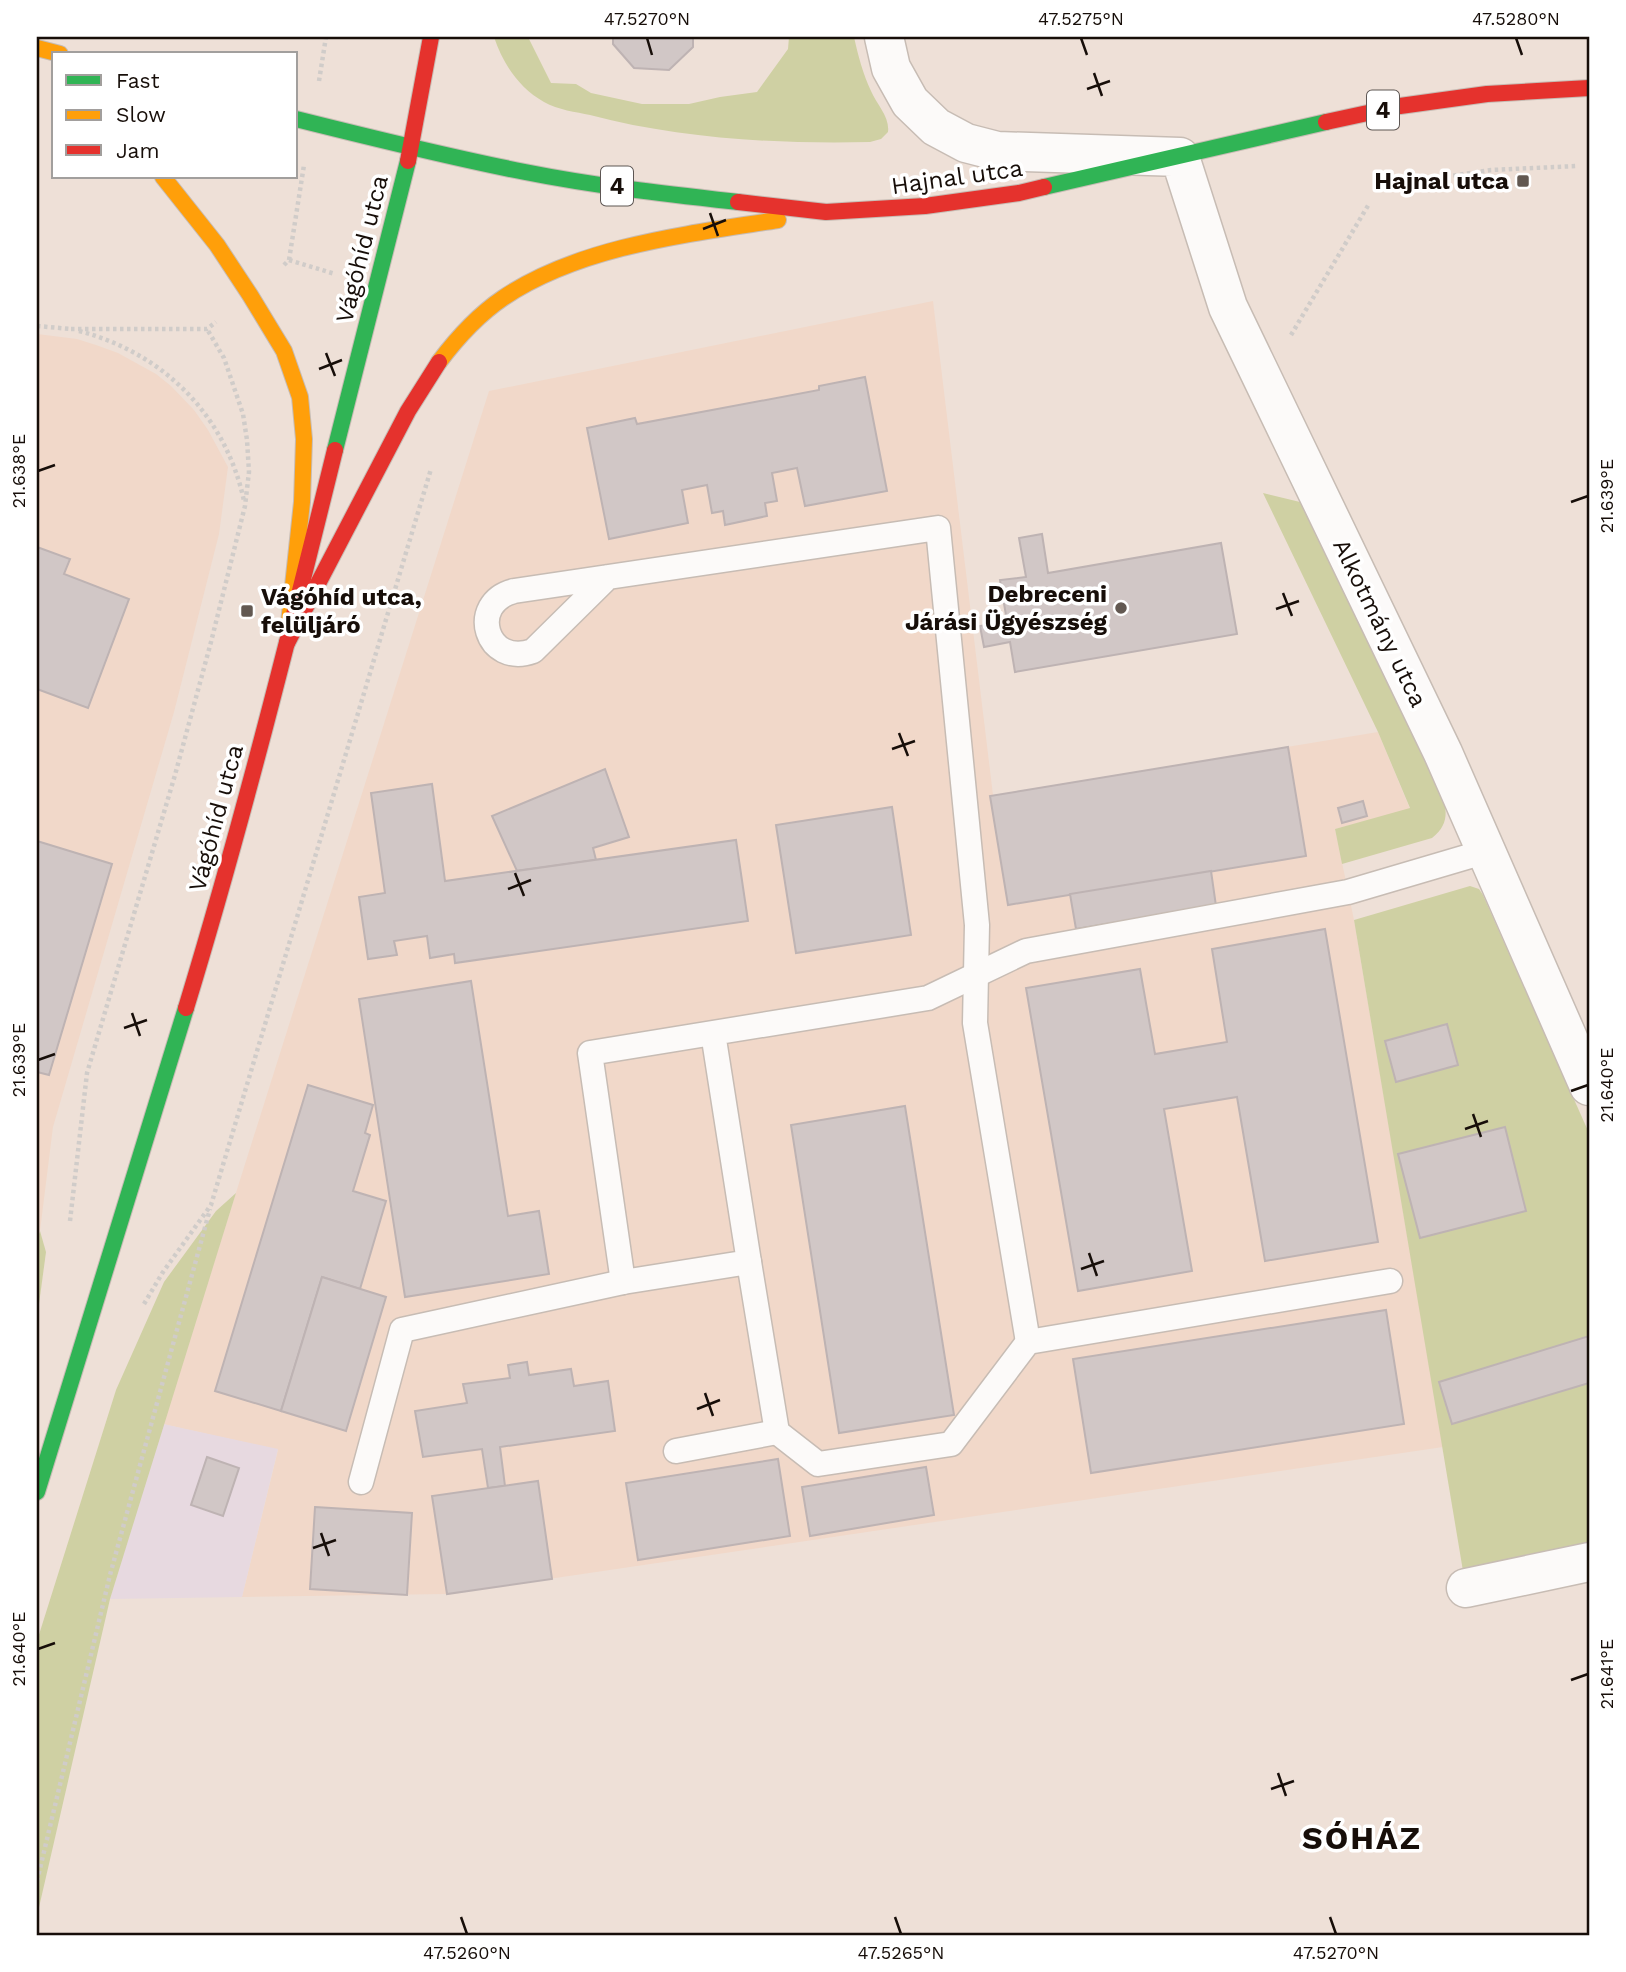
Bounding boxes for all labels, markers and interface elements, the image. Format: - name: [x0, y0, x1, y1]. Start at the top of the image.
- text: 47.5270°N: [604, 8, 690, 29]
- text: 47.5275°N: [1038, 8, 1124, 29]
- text: 47.5280°N: [1472, 8, 1560, 29]
- legend: [52, 52, 298, 178]
- text: Fast: [116, 68, 160, 93]
- road number: 4: [1367, 90, 1399, 130]
- text: Slow: [116, 102, 166, 127]
- text: Jam: [116, 138, 159, 163]
- street label: Hajnal utca: [889, 154, 1025, 200]
- road number: 4: [601, 167, 633, 206]
- place label: Hajnal utca: [1374, 167, 1509, 195]
- street label: Vágóhíd utca: [330, 172, 394, 326]
- marker: Hajnal utca: [1515, 173, 1531, 189]
- text: 21.638°E: [8, 434, 29, 508]
- text: 21.639°E: [1596, 459, 1617, 533]
- street label: Alkotmány utca: [1327, 534, 1433, 712]
- place label: Debreceni Járási Ügyészség: [905, 580, 1108, 636]
- place label: Vágóhíd utca, felüljáró: [261, 583, 422, 639]
- marker: Debreceni Járási Ügyészség: [1113, 600, 1129, 616]
- marker: Vágóhíd utca, felüljáró: [239, 603, 255, 619]
- street label: Vágóhíd utca: [183, 741, 249, 895]
- text: 21.639°E: [8, 1023, 29, 1097]
- text: 21.640°E: [1596, 1048, 1617, 1122]
- text: 21.640°E: [8, 1612, 29, 1686]
- text: 21.641°E: [1596, 1639, 1617, 1709]
- district label: SÓHÁZ: [1302, 1819, 1422, 1857]
- text: 47.5260°N: [423, 1942, 511, 1963]
- text: 47.5265°N: [857, 1942, 945, 1963]
- text: 47.5270°N: [1293, 1942, 1379, 1963]

